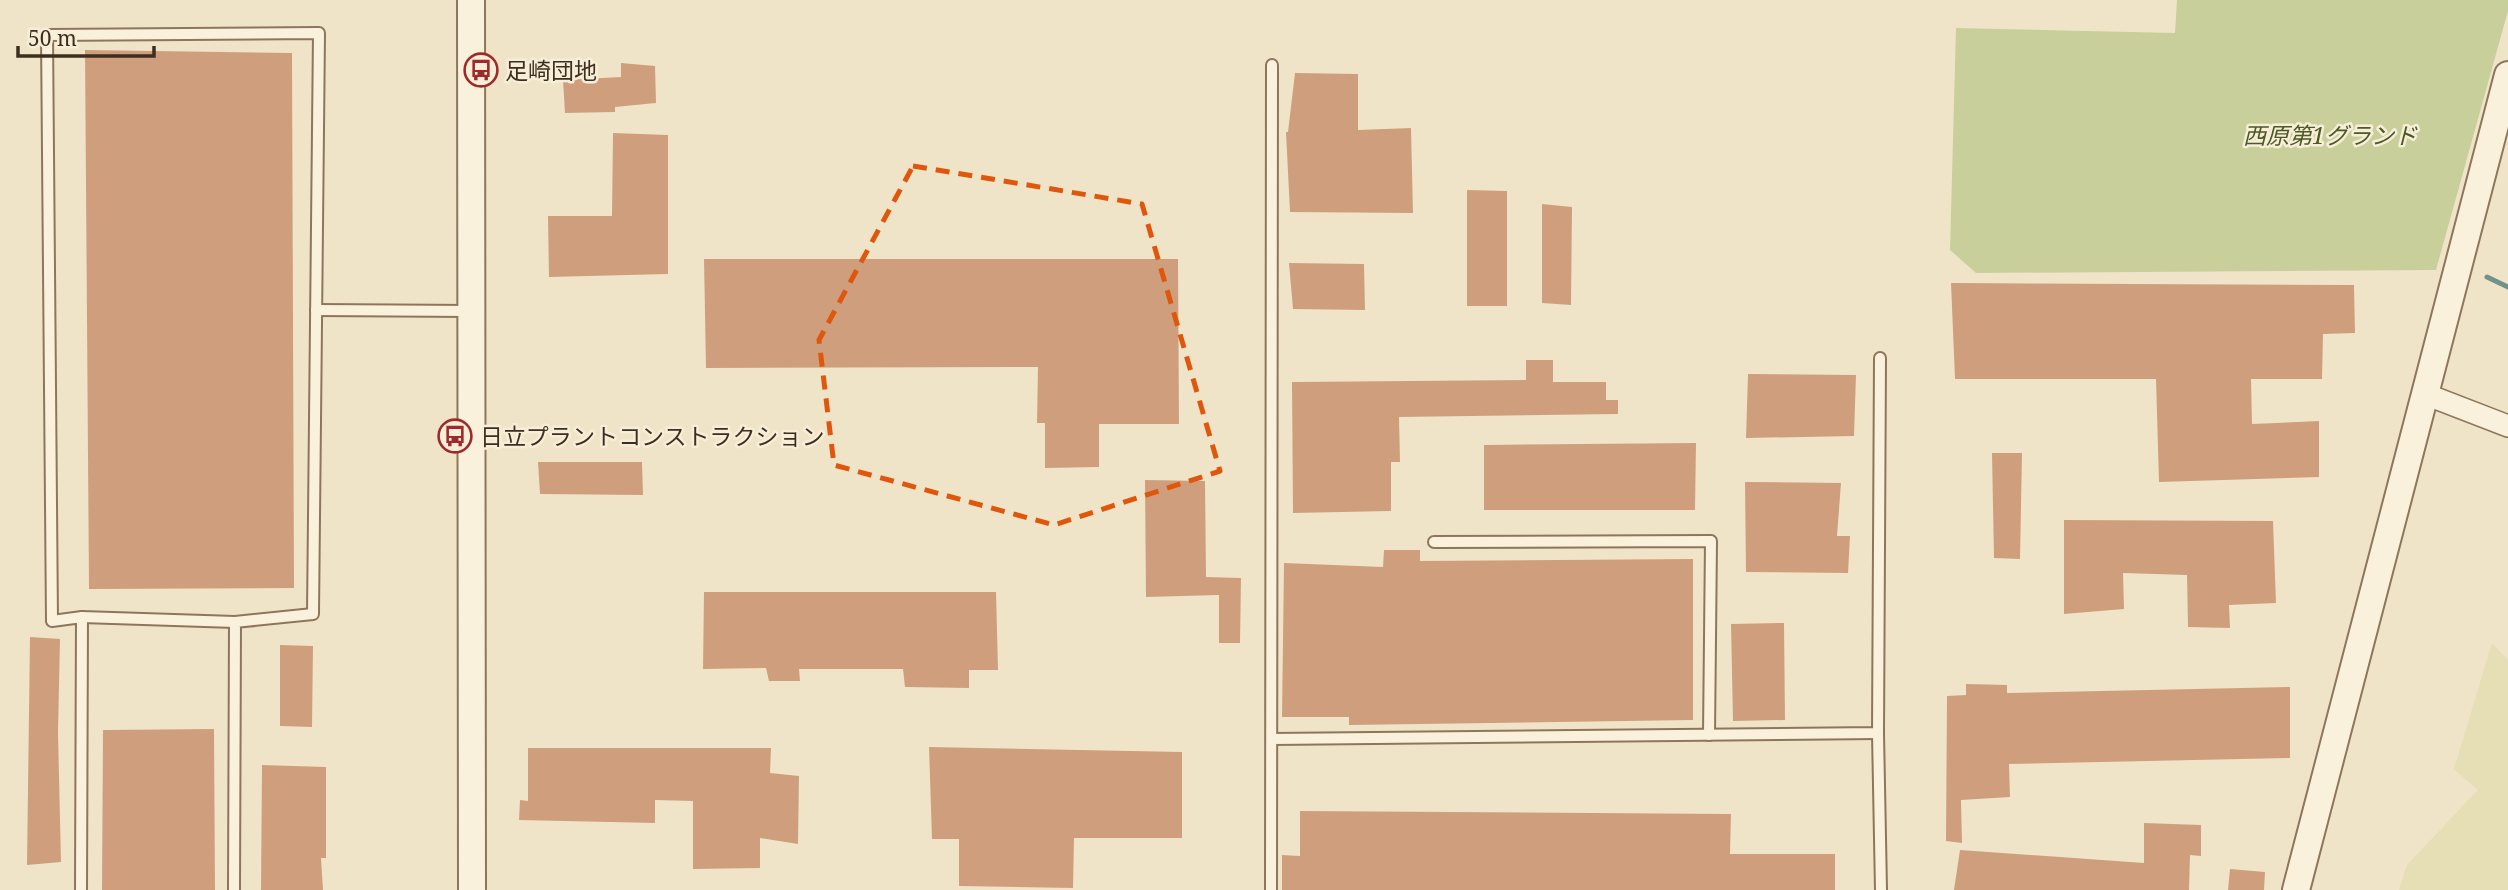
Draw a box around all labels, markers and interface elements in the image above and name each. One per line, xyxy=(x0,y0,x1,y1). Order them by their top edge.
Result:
scale bar xyxy=(18,14,154,58)
text: 50 m xyxy=(28,24,77,52)
bus stop icon: 足崎団地 xyxy=(462,51,500,89)
place label: 足崎団地 xyxy=(505,54,597,86)
park label: 西原第1グランド xyxy=(2243,119,2418,151)
bus stop icon: 日立プラントコンストラクション xyxy=(436,417,474,455)
place label: 日立プラントコンストラクション xyxy=(480,420,825,452)

